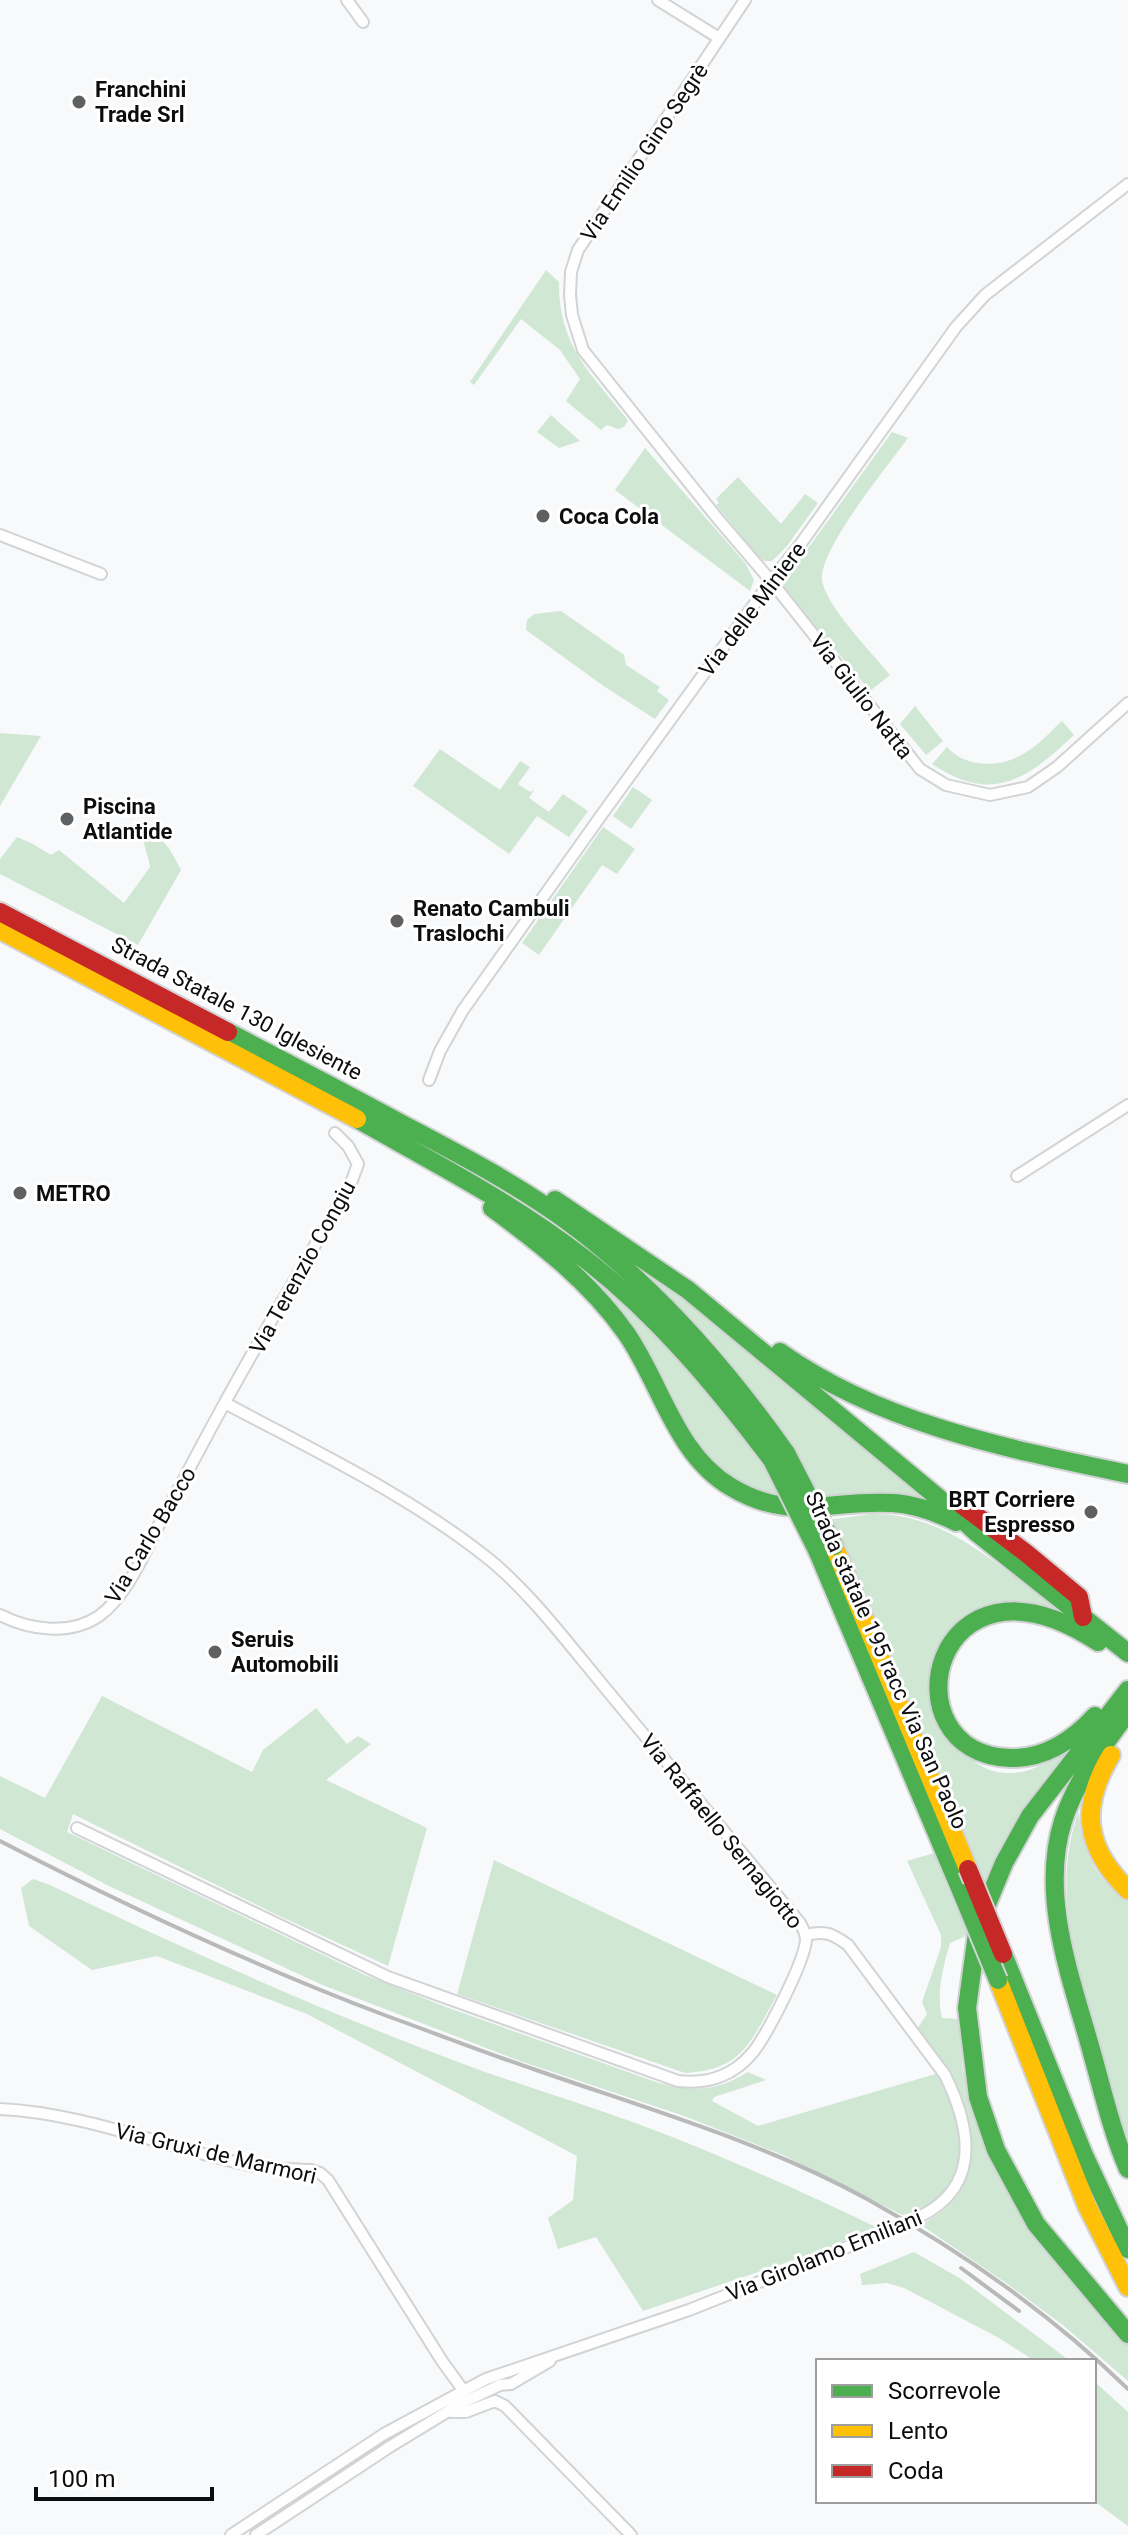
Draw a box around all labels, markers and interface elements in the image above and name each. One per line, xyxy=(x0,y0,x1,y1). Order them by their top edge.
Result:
street label: Via Emilio Gino Segrè xyxy=(576,59,713,246)
place label: Franchini Trade Srl xyxy=(95,77,186,127)
marker: Franchini Trade Srl xyxy=(70,93,88,111)
place label: Coca Cola xyxy=(559,504,659,529)
marker: Coca Cola xyxy=(534,507,552,525)
street label: Via delle Miniere xyxy=(694,537,811,681)
street label: Via Giulio Natta xyxy=(805,629,918,764)
place label: Piscina Atlantide xyxy=(83,794,173,844)
marker: Piscina Atlantide xyxy=(58,810,76,828)
place label: Renato Cambuli Traslochi xyxy=(413,896,570,946)
marker: Renato Cambuli Traslochi xyxy=(388,912,406,930)
street label: Strada Statale 130 Iglesiente xyxy=(107,932,366,1085)
street label: Via Terenzio Congiu xyxy=(244,1176,360,1358)
place label: METRO xyxy=(36,1181,111,1206)
marker: METRO xyxy=(11,1184,29,1202)
street label: Via Carlo Bacco xyxy=(100,1462,201,1608)
place label: BRT Corriere Espresso xyxy=(949,1487,1075,1537)
street label: Strada statale 195 racc Via San Paolo xyxy=(801,1488,973,1833)
marker: BRT Corriere Espresso xyxy=(1082,1503,1100,1521)
place label: Seruis Automobili xyxy=(231,1627,339,1677)
marker: Seruis Automobili xyxy=(206,1643,224,1661)
street label: Via Raffaello Sernagiotto xyxy=(635,1729,808,1934)
street label: Via Gruxi de Marmori xyxy=(113,2118,319,2189)
street label: Via Girolamo Emiliani xyxy=(723,2205,926,2306)
legend xyxy=(816,2359,1096,2503)
text: Scorrevole xyxy=(888,2377,1001,2405)
text: Lento xyxy=(888,2417,948,2445)
scale bar xyxy=(36,2451,212,2501)
text: Coda xyxy=(888,2457,944,2485)
text: 100 m xyxy=(48,2465,115,2493)

